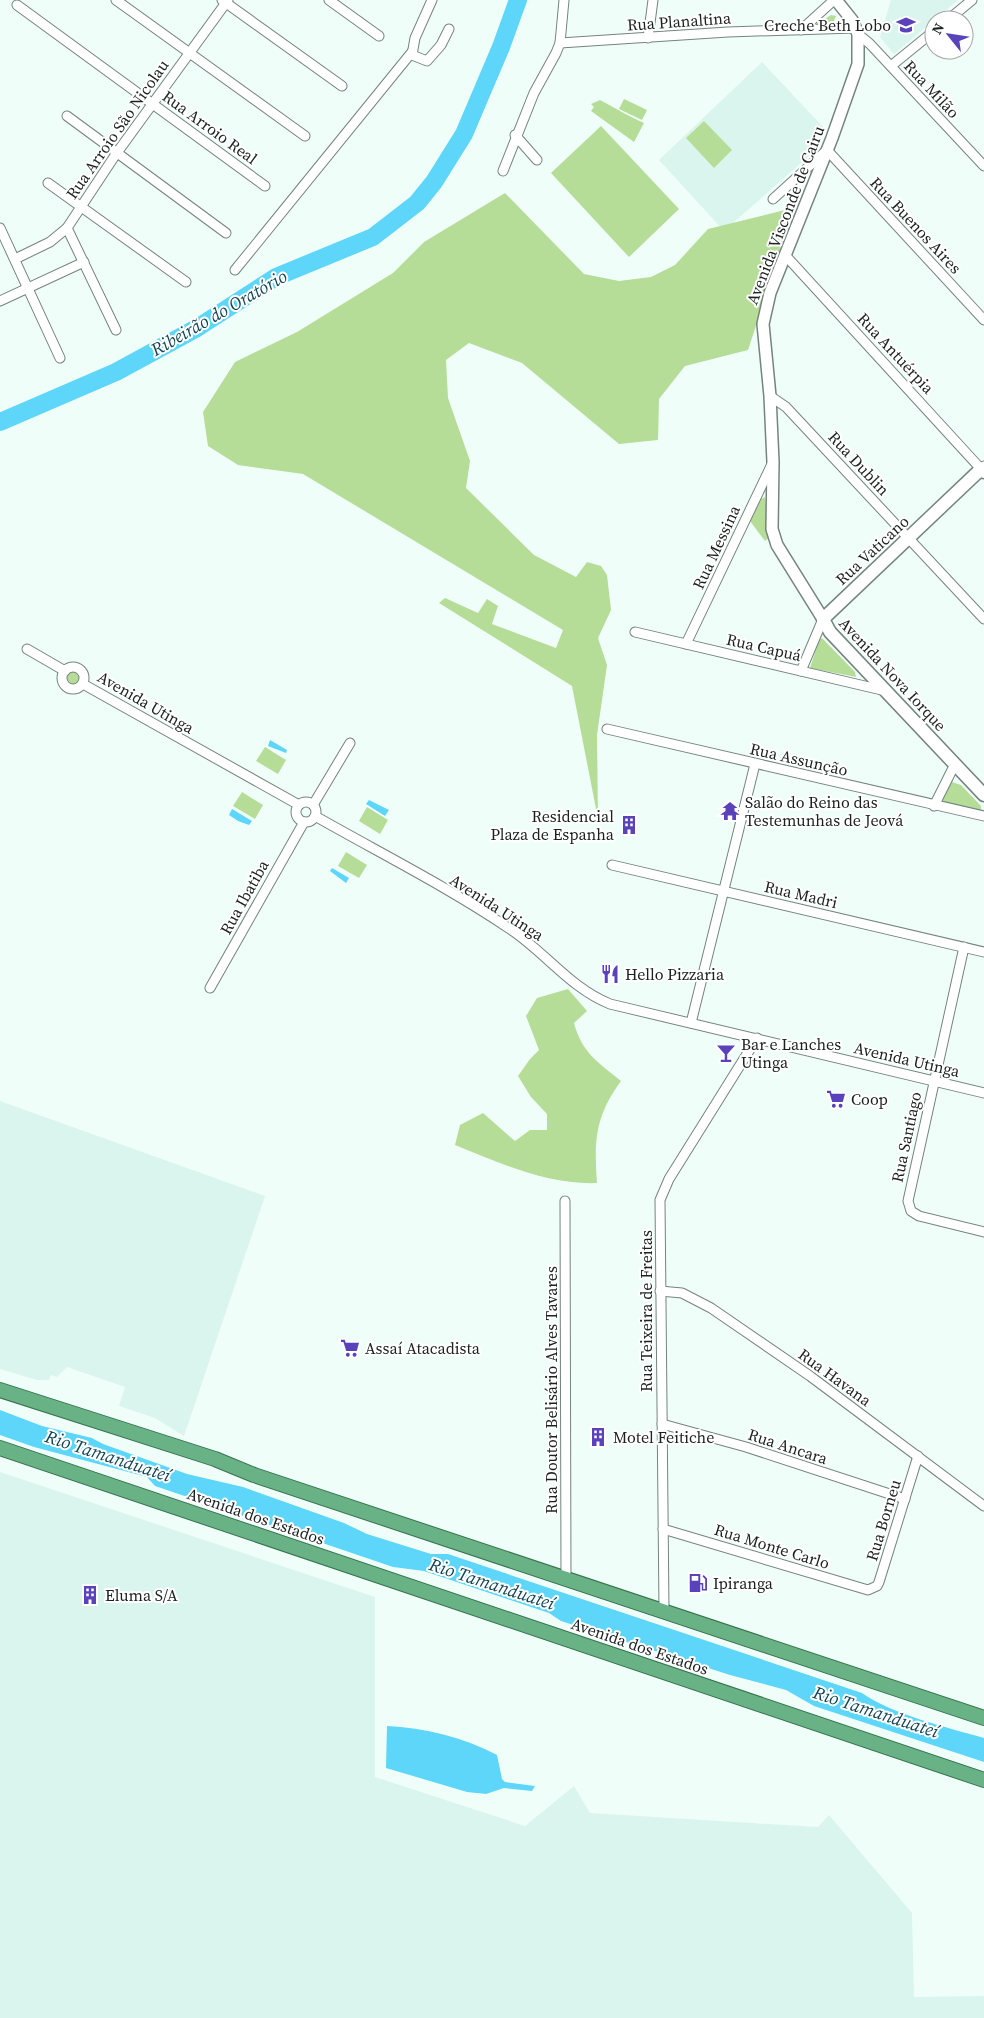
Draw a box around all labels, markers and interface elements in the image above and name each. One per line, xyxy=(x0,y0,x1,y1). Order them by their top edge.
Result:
street label: Rua Planaltina xyxy=(626,6,732,36)
north arrow xyxy=(924,10,974,60)
place label: Creche Beth Lobo xyxy=(764,14,891,36)
school or university icon: Creche Beth Lobo xyxy=(895,14,917,36)
text: N xyxy=(927,19,949,38)
street label: Rua Arroio São Nicolau xyxy=(61,55,173,203)
street label: Rua Milão xyxy=(899,55,965,123)
street label: Rua Arroio Real xyxy=(158,85,262,169)
street label: Avenida Visconde de Cairu xyxy=(741,123,829,307)
street label: Rua Buenos Aires xyxy=(865,172,967,278)
water label: Ribeirão do Oratório xyxy=(145,263,292,362)
street label: Rua Antuérpia xyxy=(853,308,940,399)
street label: Rua Dublin xyxy=(824,426,895,500)
street label: Rua Messina xyxy=(687,501,745,593)
street label: Rua Vaticano xyxy=(831,510,914,590)
street label: Avenida Nova Iorque xyxy=(834,612,952,736)
street label: Rua Capuá xyxy=(724,628,804,666)
street label: Avenida Utinga xyxy=(94,665,199,739)
street label: Rua Assunção xyxy=(748,737,850,781)
place label: Salão do Reino das Testemunhas de Jeová xyxy=(745,791,904,831)
temple icon: Salão do Reino das Testemunhas de Jeová xyxy=(719,800,741,822)
place label: Residencial Plaza de Espanha xyxy=(490,805,615,845)
building icon: Residencial Plaza de Espanha xyxy=(618,814,640,836)
street label: Rua Ibatiba xyxy=(214,855,274,938)
street label: Avenida Utinga xyxy=(446,868,549,946)
street label: Rua Madri xyxy=(762,875,840,913)
restaurant icon: Hello Pizzaria xyxy=(599,963,621,985)
place label: Hello Pizzaria xyxy=(625,963,725,985)
place label: Bar e Lanches Utinga xyxy=(741,1033,841,1073)
street label: Avenida Utinga xyxy=(852,1036,963,1082)
bar icon: Bar e Lanches Utinga xyxy=(715,1042,737,1064)
supermarket icon: Coop xyxy=(825,1088,847,1110)
place label: Coop xyxy=(851,1088,888,1110)
street label: Rua Santiago xyxy=(886,1089,926,1184)
street label: Rua Teixeira de Freitas xyxy=(635,1230,657,1392)
street label: Rua Doutor Belisário Alves Tavares xyxy=(540,1266,562,1514)
supermarket icon: Assaí Atacadista xyxy=(339,1337,361,1359)
place label: Assaí Atacadista xyxy=(365,1337,481,1359)
street label: Rua Havana xyxy=(794,1343,877,1411)
water label: Rio Tamanduateí xyxy=(41,1423,176,1488)
street label: Rua Ancara xyxy=(745,1423,831,1469)
building icon: Motel Feitiche xyxy=(587,1426,609,1448)
place label: Motel Feitiche xyxy=(613,1426,714,1448)
street label: Rua Borneu xyxy=(860,1476,906,1564)
street label: Avenida dos Estados xyxy=(184,1482,328,1550)
street label: Rua Monte Carlo xyxy=(712,1518,832,1574)
water label: Rio Tamanduateí xyxy=(425,1551,560,1616)
fuel station icon: Ipiranga xyxy=(687,1572,709,1594)
place label: Ipiranga xyxy=(713,1572,774,1594)
building icon: Eluma S/A xyxy=(79,1584,101,1606)
place label: Eluma S/A xyxy=(105,1584,178,1606)
street label: Avenida dos Estados xyxy=(568,1612,712,1680)
water label: Rio Tamanduateí xyxy=(809,1679,944,1744)

